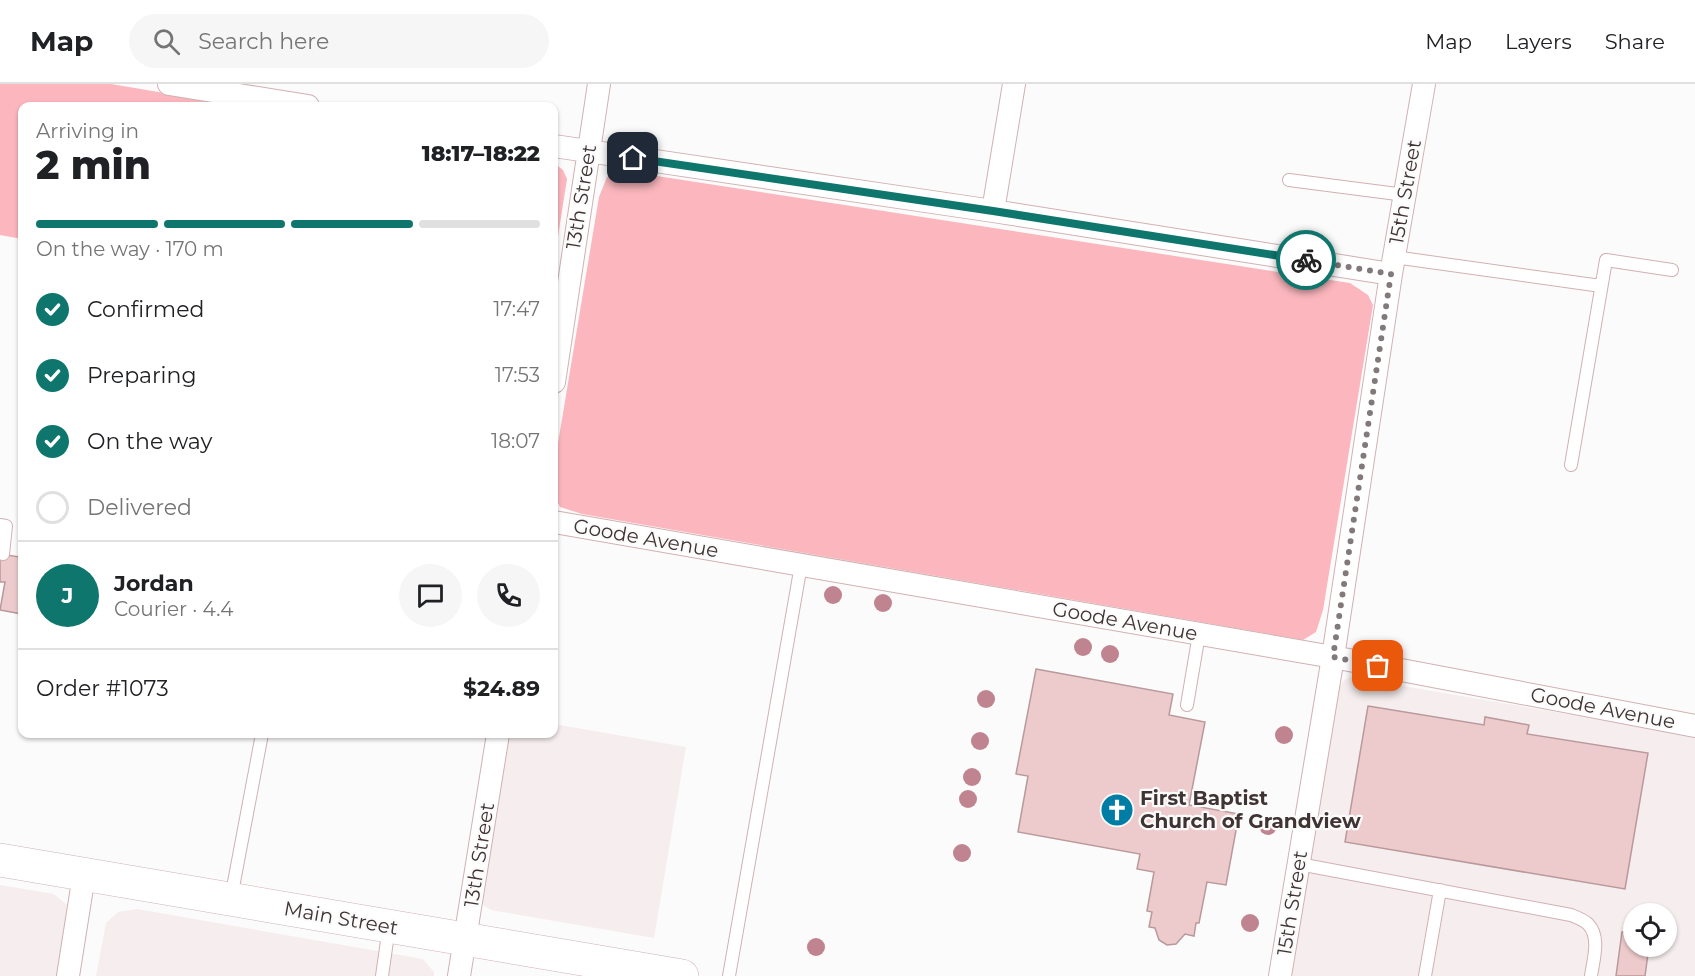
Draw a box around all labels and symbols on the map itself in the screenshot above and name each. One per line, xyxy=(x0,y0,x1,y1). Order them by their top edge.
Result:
pin xyxy=(607,132,658,183)
street label: 15th Street xyxy=(1384,138,1426,246)
street label: 13th Street xyxy=(561,143,601,251)
courier xyxy=(1276,230,1336,290)
street label: Goode Avenue xyxy=(572,513,720,563)
street label: Goode Avenue xyxy=(1051,596,1199,646)
pin xyxy=(1352,640,1403,691)
street label: Goode Avenue xyxy=(1529,682,1677,734)
place label: First Baptist Church of Grandview xyxy=(1140,786,1361,833)
church icon: First Baptist Church of Grandview xyxy=(1099,792,1135,828)
street label: 13th Street xyxy=(459,801,499,909)
street label: 15th Street xyxy=(1272,849,1312,957)
street label: Main Street xyxy=(282,896,400,940)

